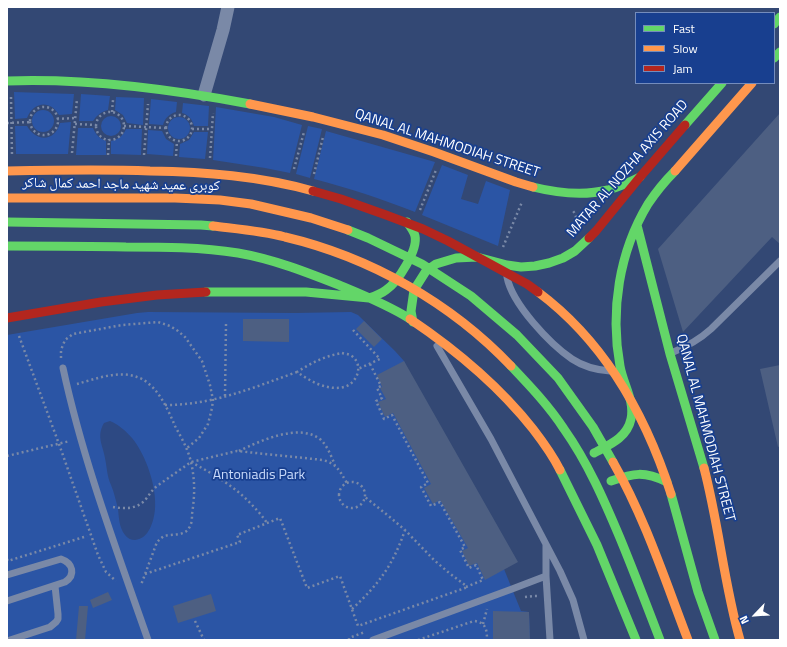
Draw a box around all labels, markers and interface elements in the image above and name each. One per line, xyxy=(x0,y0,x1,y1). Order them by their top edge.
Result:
legend xyxy=(635,12,775,84)
text: Fast xyxy=(673,19,695,38)
text: Slow xyxy=(673,39,698,58)
text: Jam xyxy=(673,59,693,78)
street label: MATAR AL NOZHA AXIS ROAD xyxy=(564,97,692,241)
street label: QANAL AL MAHMODIAH STREET xyxy=(352,106,542,182)
street label: كوبرى عميد شهيد ماجد احمد كمال شاكر xyxy=(22,175,220,195)
street label: QANAL AL MAHMODIAH STREET xyxy=(672,332,738,524)
park label: Antoniadis Park xyxy=(213,468,305,484)
north arrow xyxy=(735,595,775,635)
text: N xyxy=(735,613,753,627)

